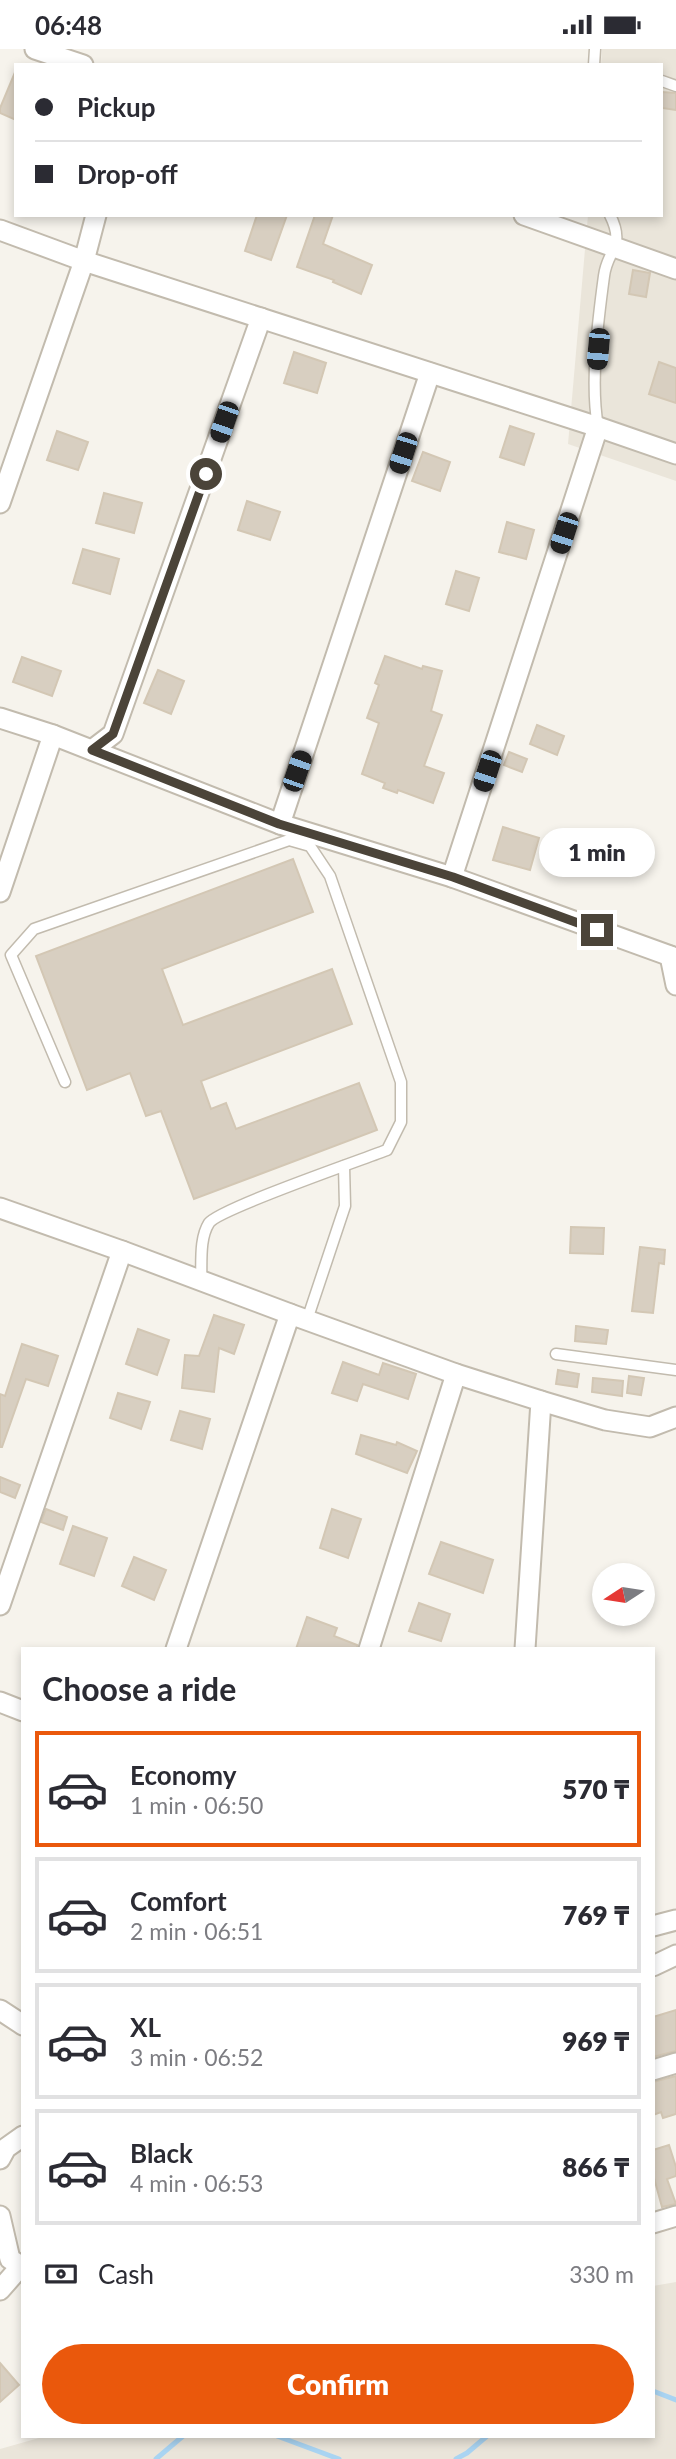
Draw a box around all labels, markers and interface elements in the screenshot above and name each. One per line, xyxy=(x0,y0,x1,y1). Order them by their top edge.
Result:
text: 06:48 xyxy=(35,9,102,41)
text: Pickup xyxy=(77,91,156,123)
text: Drop-off xyxy=(77,158,178,190)
car xyxy=(586,327,611,371)
car xyxy=(208,399,241,445)
car xyxy=(387,430,420,476)
route start xyxy=(190,458,222,490)
car xyxy=(548,510,581,556)
car xyxy=(281,748,314,794)
car xyxy=(471,748,504,794)
callout: 1 min xyxy=(539,829,655,877)
text: 1 min xyxy=(568,838,626,866)
route end xyxy=(581,914,613,946)
north arrow xyxy=(592,1563,654,1626)
map controls xyxy=(592,1563,655,1626)
text: Choose a ride xyxy=(42,1669,236,1708)
icon: car xyxy=(46,1758,109,1821)
text: Economy xyxy=(130,1759,236,1791)
text: 570 ₸ xyxy=(562,1773,630,1805)
text: 1 min · 06:50 xyxy=(130,1791,263,1819)
icon: car xyxy=(46,1884,109,1947)
text: Comfort xyxy=(130,1885,227,1917)
text: 769 ₸ xyxy=(562,1899,630,1931)
text: 2 min · 06:51 xyxy=(130,1917,263,1945)
icon: car xyxy=(46,2010,109,2073)
text: XL xyxy=(130,2011,161,2043)
text: 969 ₸ xyxy=(562,2025,630,2057)
text: 3 min · 06:52 xyxy=(130,2043,263,2071)
icon: car xyxy=(46,2136,109,2199)
text: Black xyxy=(130,2137,193,2169)
text: 866 ₸ xyxy=(562,2151,630,2183)
text: 4 min · 06:53 xyxy=(130,2169,263,2197)
icon: cash xyxy=(42,2255,80,2293)
text: Cash xyxy=(98,2258,154,2290)
text: 330 m xyxy=(569,2260,634,2288)
button: Confirm xyxy=(42,2344,634,2424)

